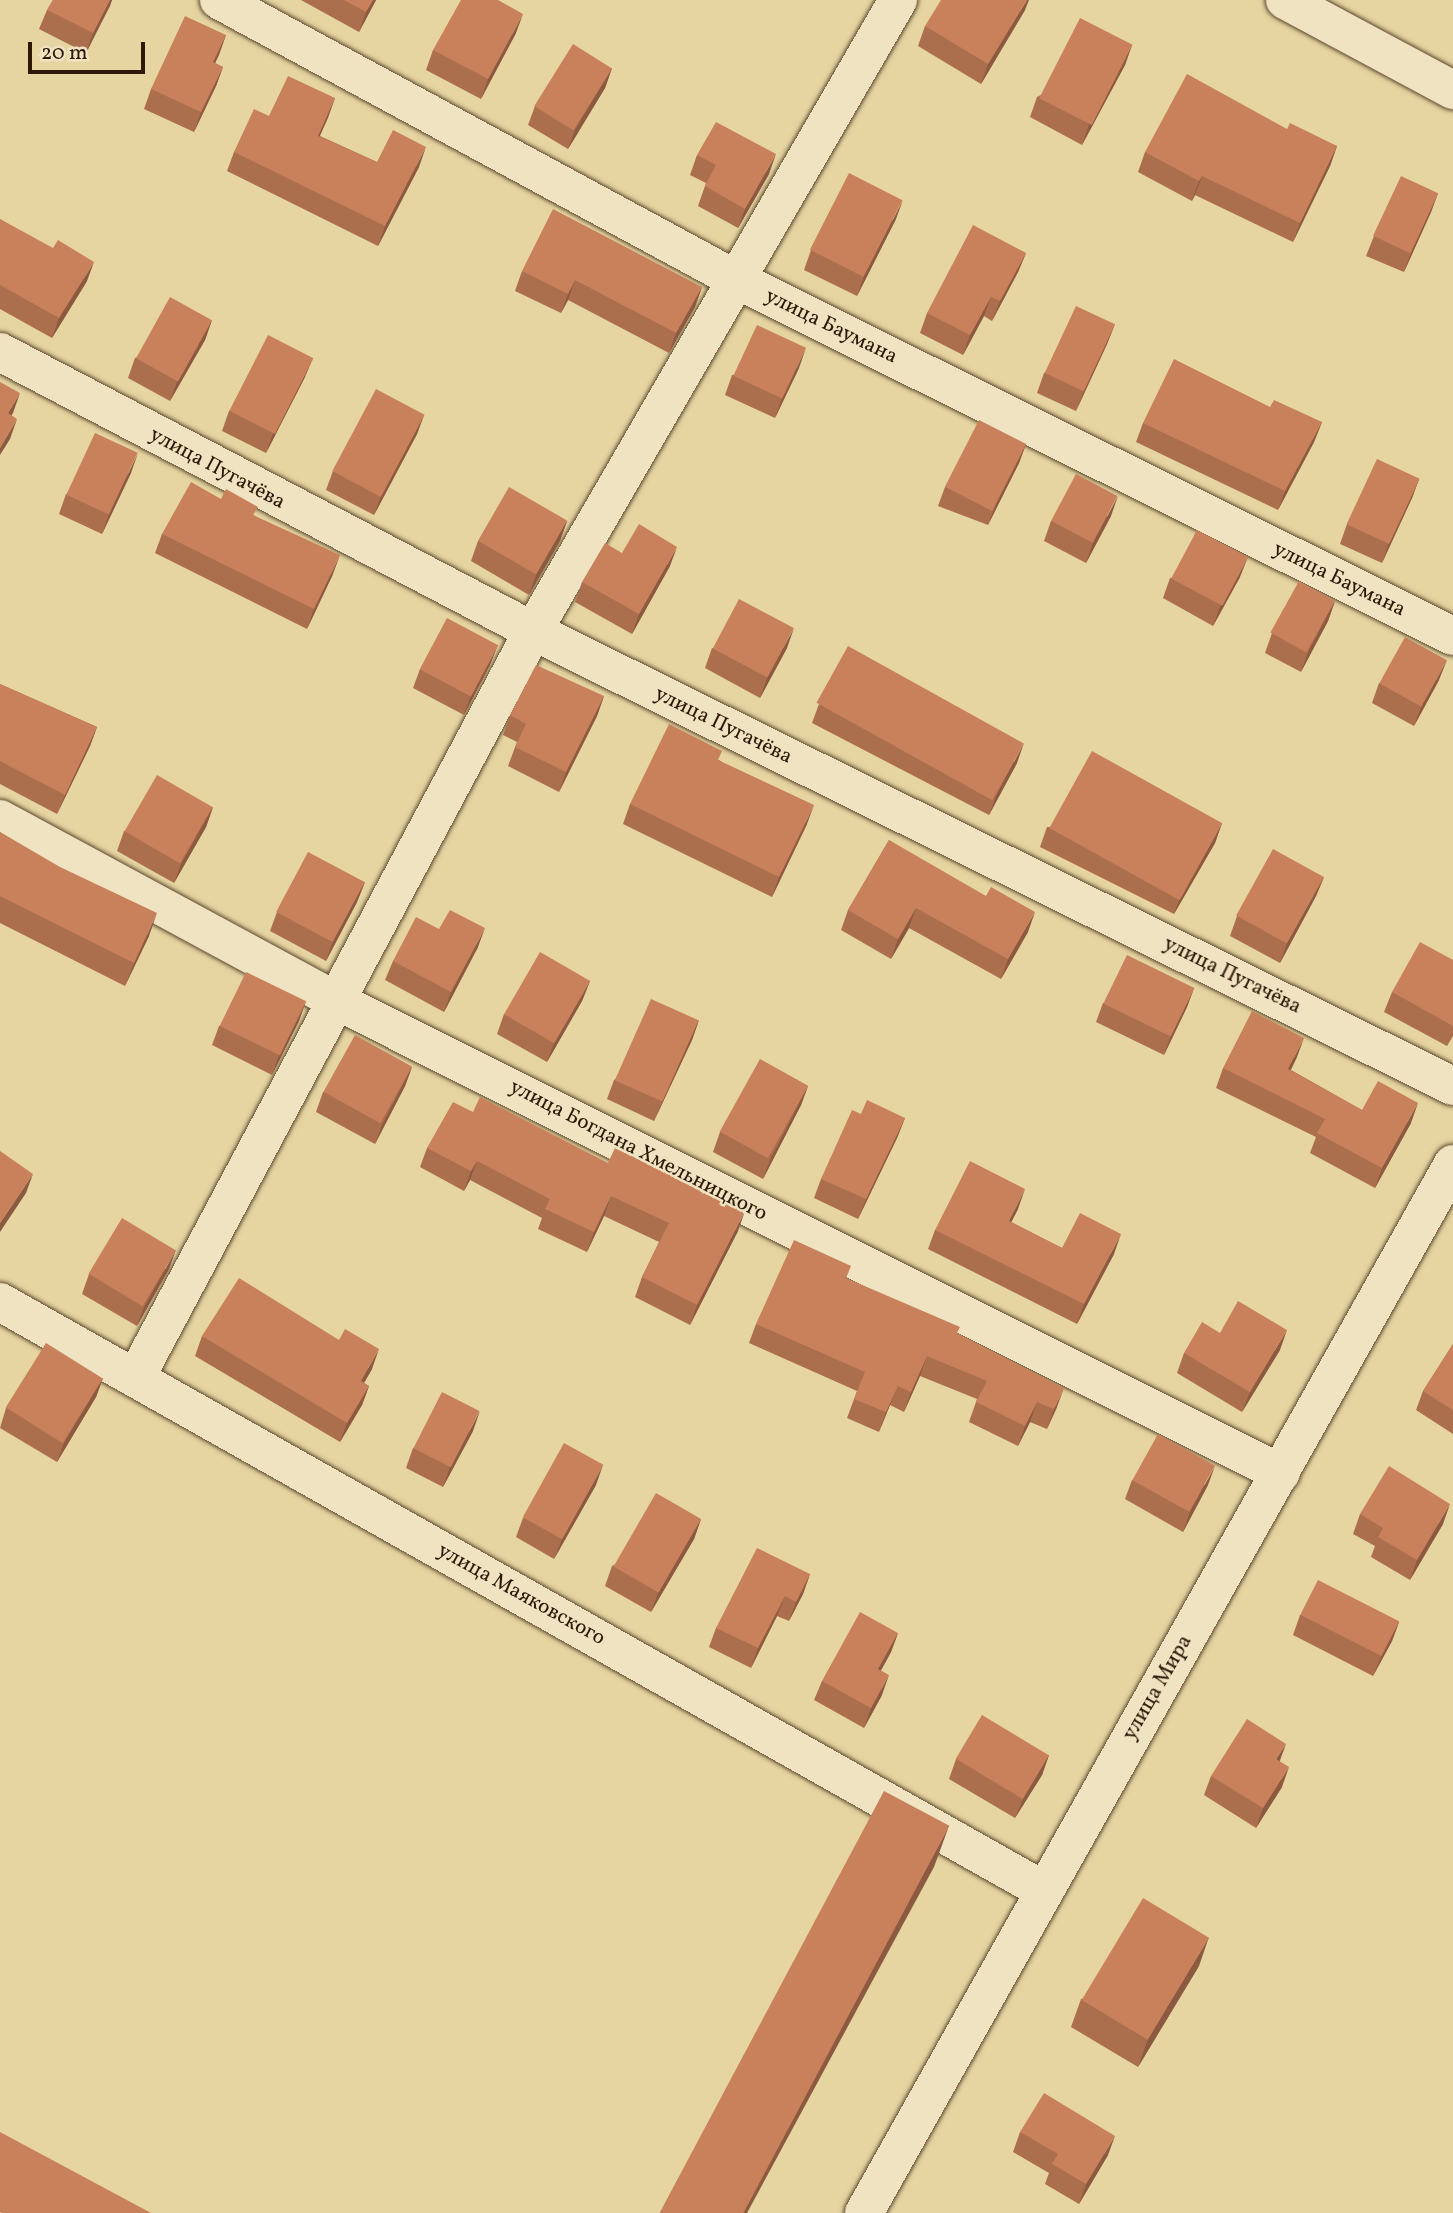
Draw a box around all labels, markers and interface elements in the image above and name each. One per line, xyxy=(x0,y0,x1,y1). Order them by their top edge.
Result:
scale bar xyxy=(32,28,149,72)
text: 20 m xyxy=(41,39,87,68)
street label: улица Баумана xyxy=(761,284,901,370)
street label: улица Пугачёва xyxy=(145,423,289,515)
street label: улица Баумана xyxy=(1269,537,1409,623)
street label: улица Пугачёва xyxy=(650,682,796,770)
street label: улица Пугачёва xyxy=(1159,932,1305,1020)
street label: улица Богдана Хмельницкого xyxy=(505,1075,771,1227)
street label: улица Маяковского xyxy=(433,1538,609,1652)
street label: улица Мира xyxy=(1118,1631,1198,1745)

